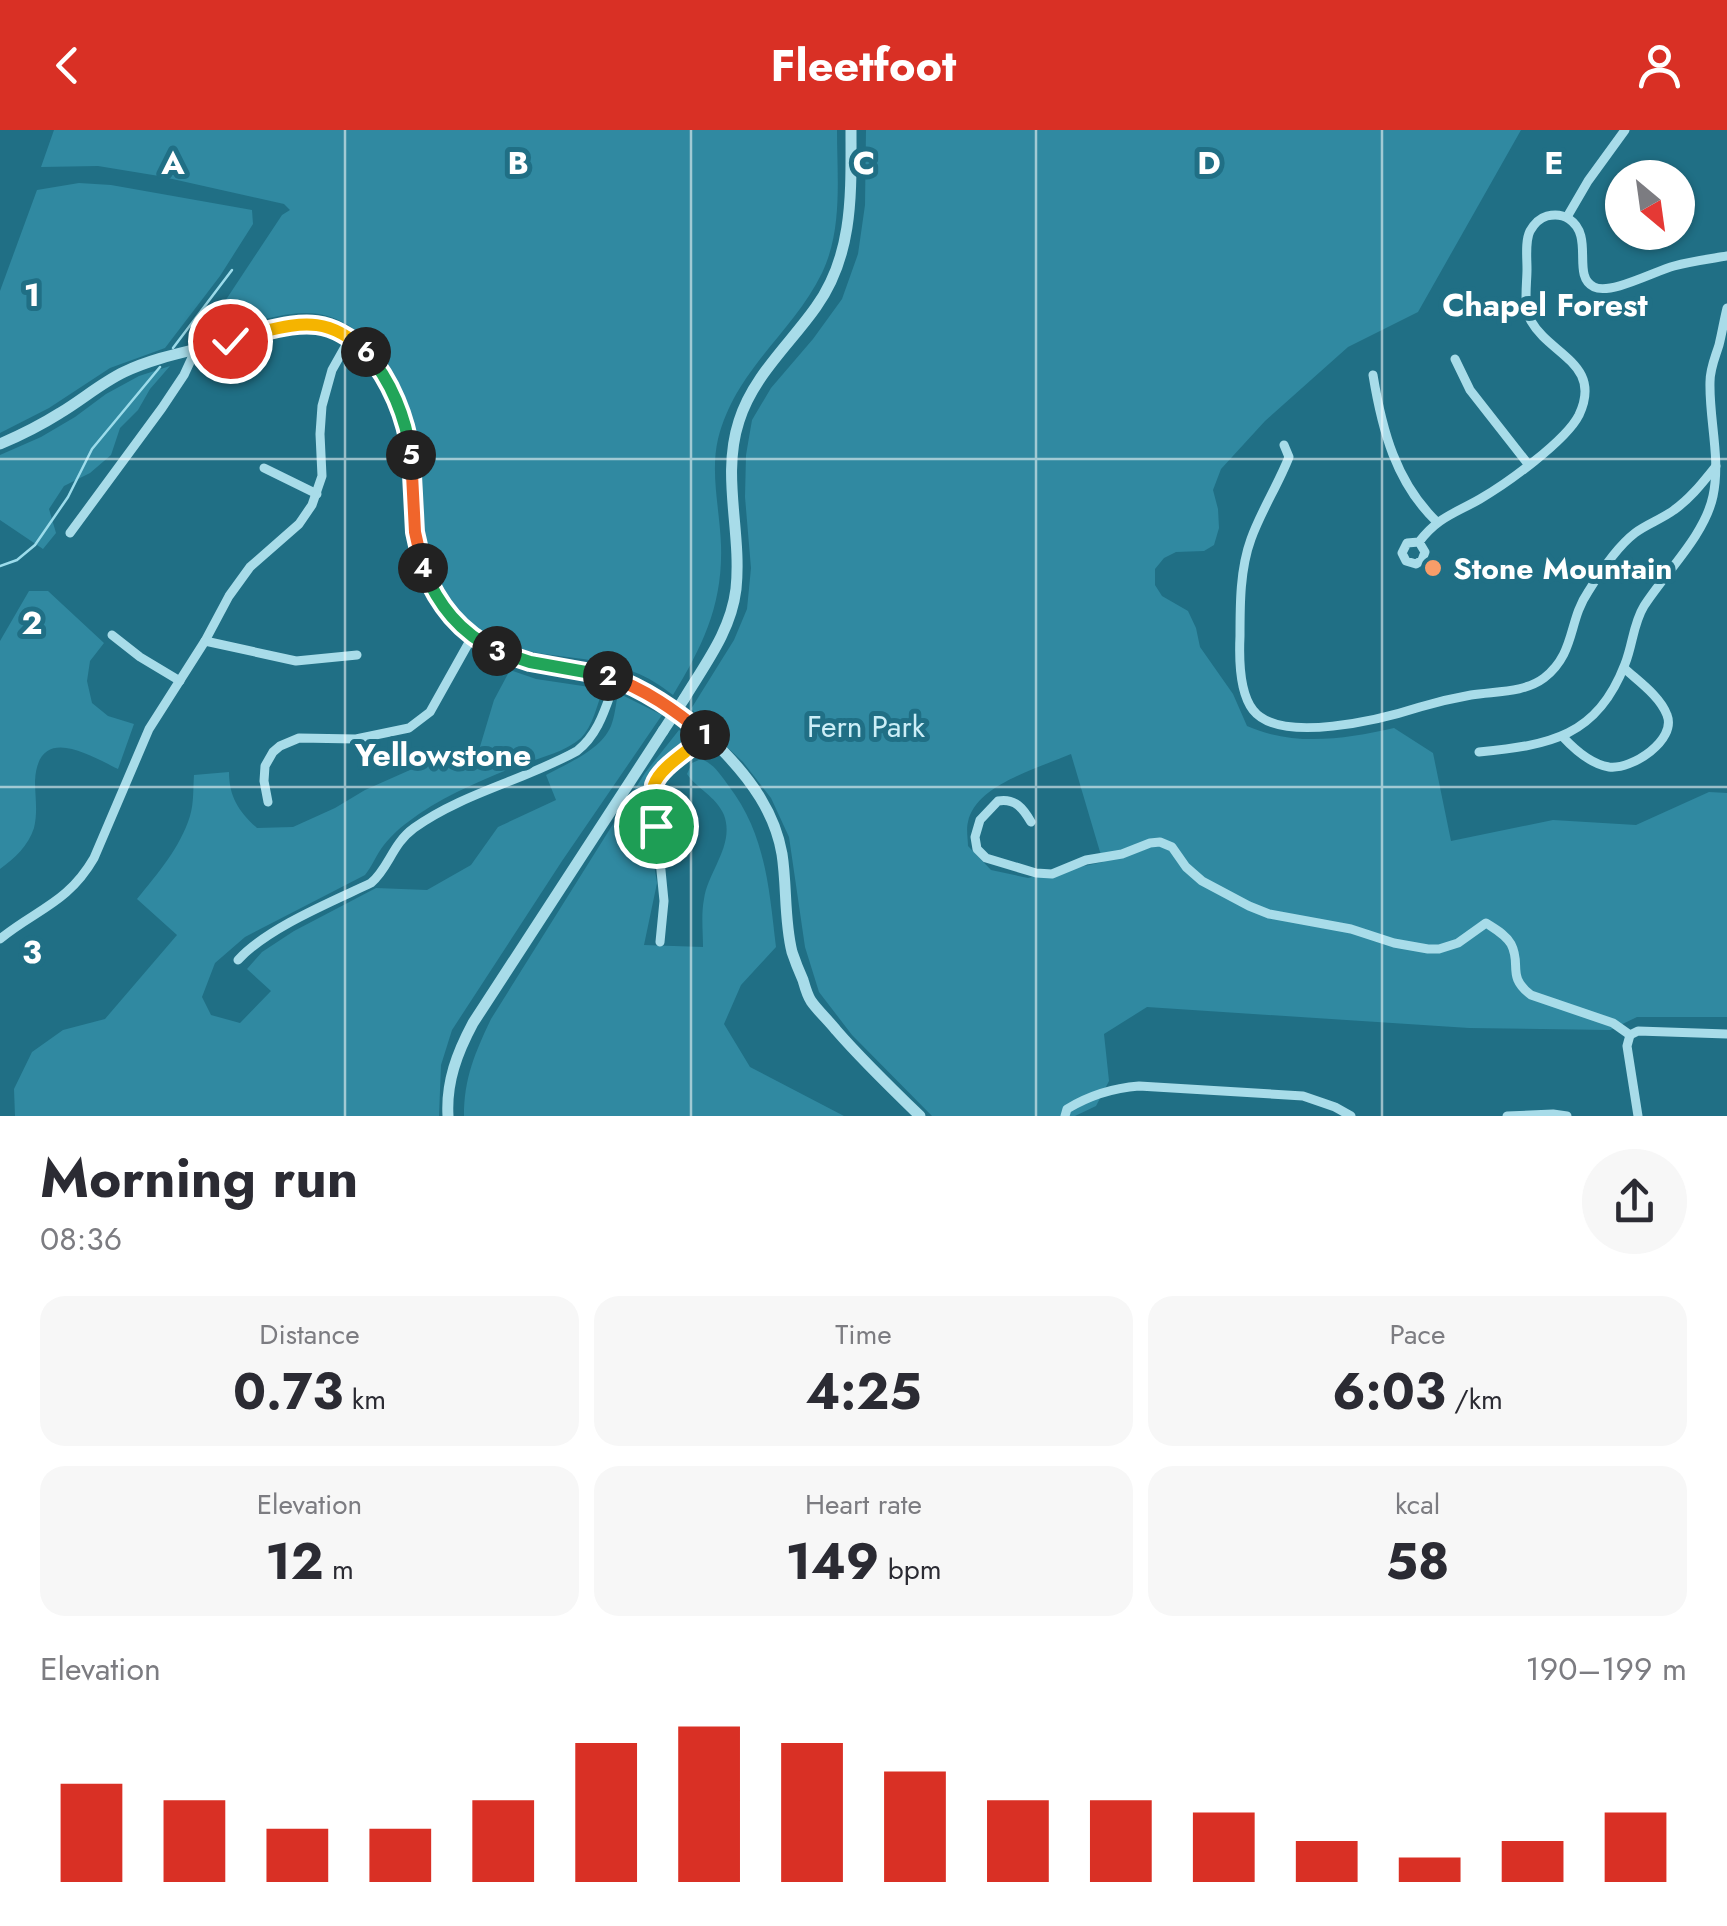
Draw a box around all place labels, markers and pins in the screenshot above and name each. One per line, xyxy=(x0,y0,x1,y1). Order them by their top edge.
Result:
pin xyxy=(188,299,273,384)
pin: 6 xyxy=(341,327,391,377)
pin: 5 xyxy=(386,430,436,480)
pin: 4 xyxy=(398,543,448,593)
place label: Stone Mountain xyxy=(1453,547,1673,590)
marker: Stone Mountain xyxy=(1422,557,1444,579)
pin: 3 xyxy=(472,626,522,676)
pin: 2 xyxy=(583,651,633,701)
pin: 1 xyxy=(680,710,730,760)
pin xyxy=(614,784,699,869)

